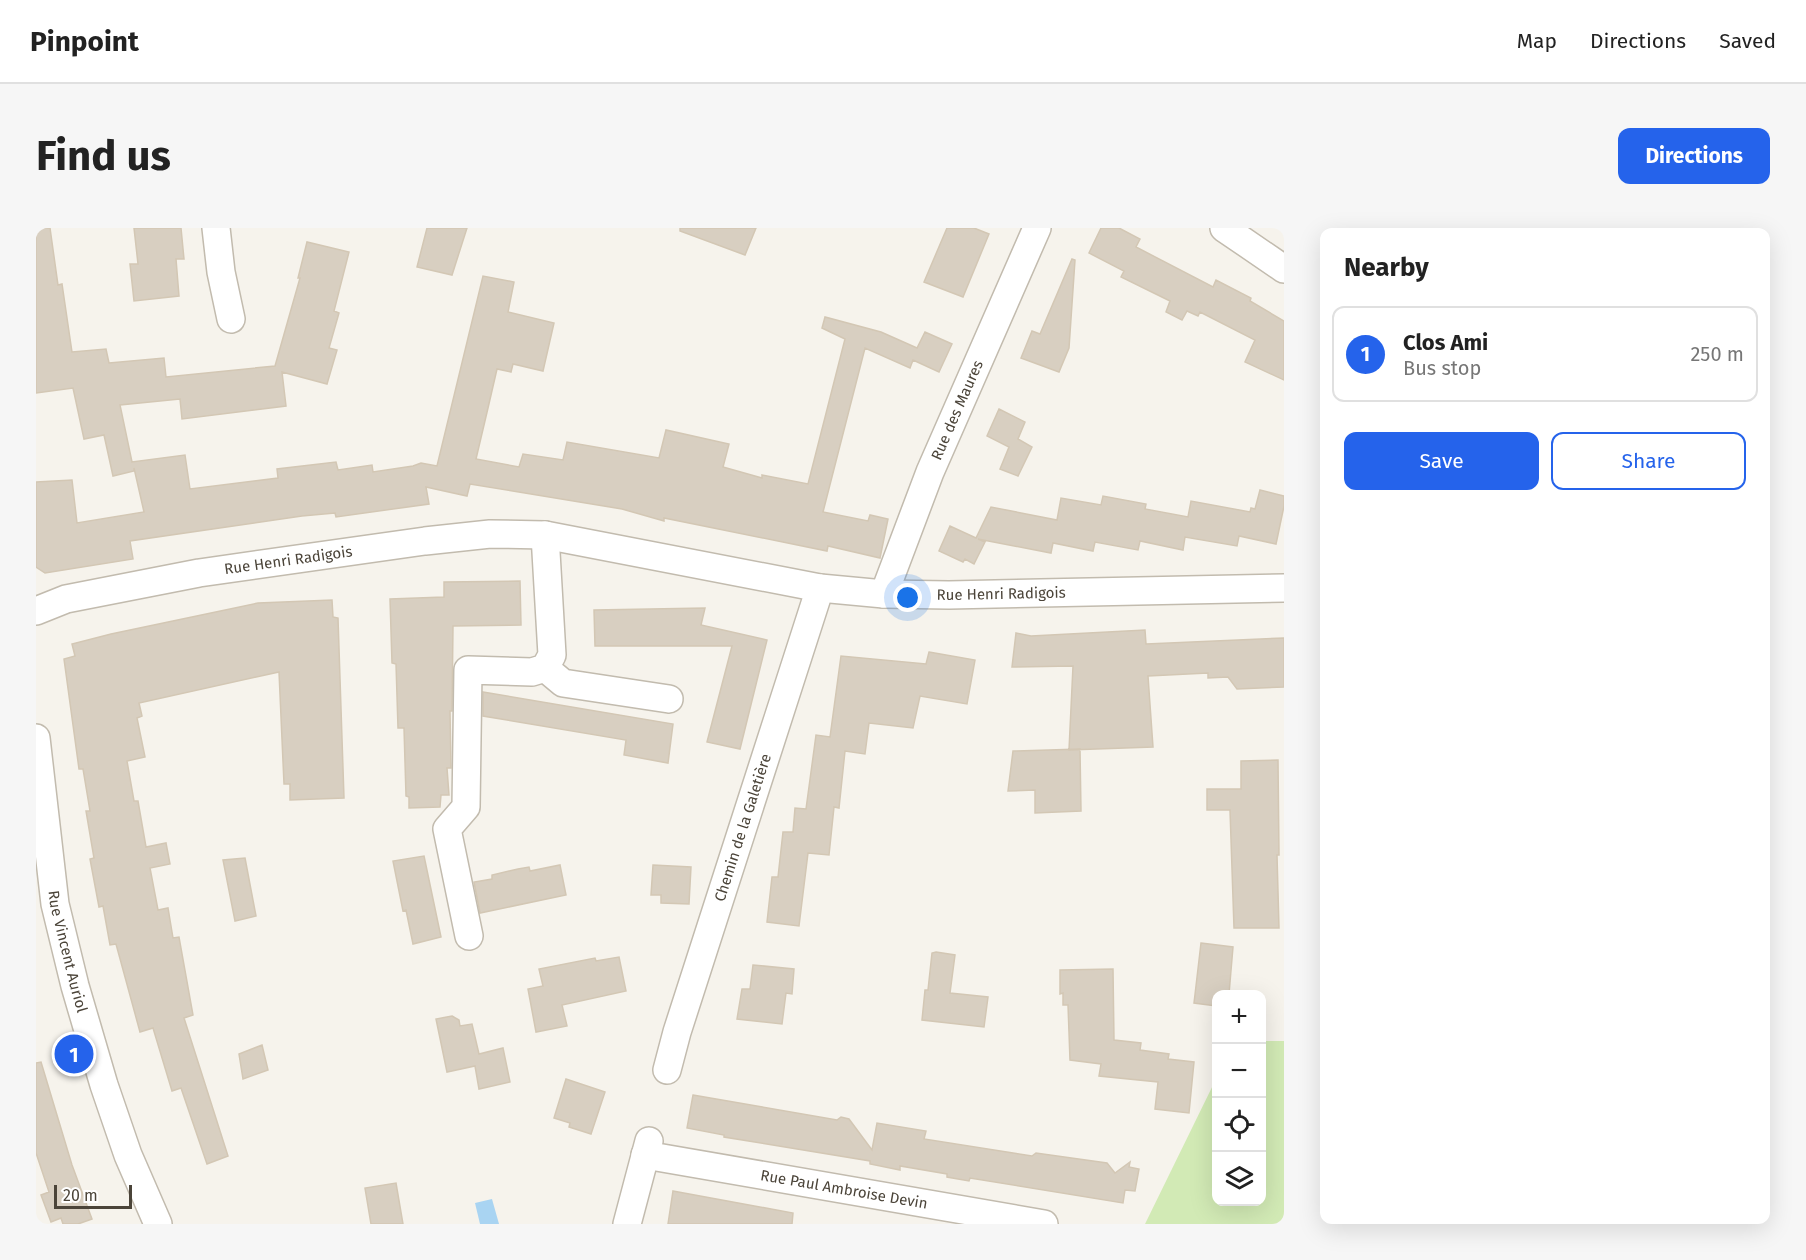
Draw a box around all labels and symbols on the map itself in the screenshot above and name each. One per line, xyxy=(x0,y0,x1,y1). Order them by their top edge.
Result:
street label: Rue des Maures xyxy=(927,357,987,463)
street label: Rue Henri Radigois xyxy=(223,542,353,578)
your location xyxy=(893,583,922,612)
street label: Rue Henri Radigois xyxy=(936,584,1066,604)
street label: Chemin de la Galetière xyxy=(711,752,775,904)
street label: Rue Vincent Auriol xyxy=(45,889,91,1015)
pin: 1 xyxy=(54,1032,93,1076)
street label: Rue Paul Ambroise Devin xyxy=(759,1166,929,1213)
scale bar xyxy=(54,1182,132,1210)

